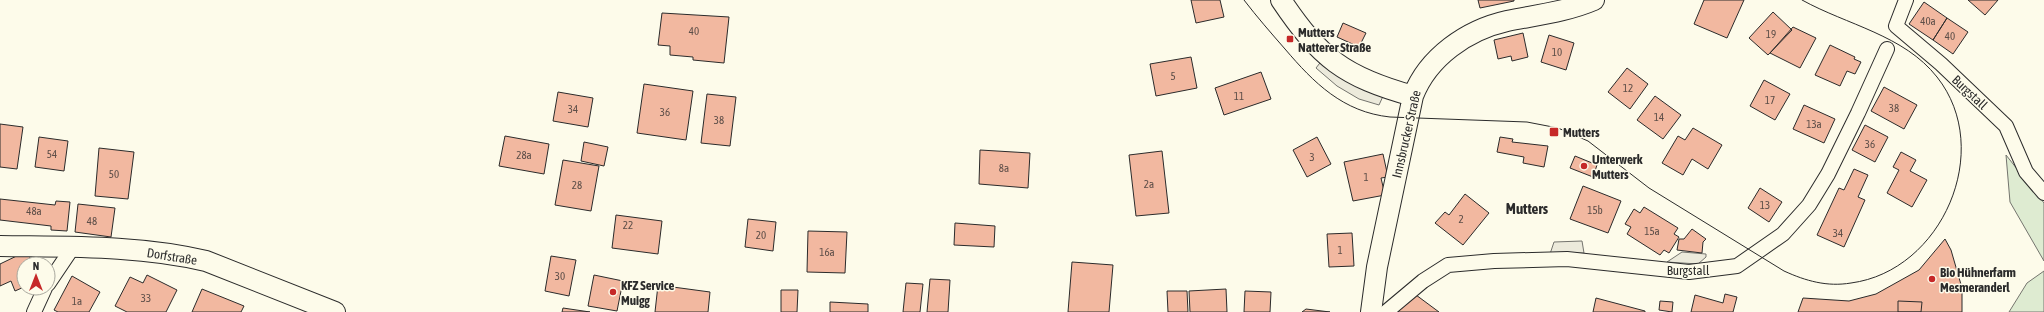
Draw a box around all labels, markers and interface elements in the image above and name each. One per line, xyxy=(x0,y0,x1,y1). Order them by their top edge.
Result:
house number: 40a xyxy=(1920,15,1936,27)
house number: 40 xyxy=(689,25,699,37)
place label: Mutters Natterer Straße xyxy=(1298,25,1371,55)
house number: 19 xyxy=(1766,28,1776,40)
house number: 40 xyxy=(1945,30,1955,42)
marker: Mutters Natterer Straße xyxy=(1285,34,1295,44)
house number: 10 xyxy=(1552,46,1562,58)
house number: 5 xyxy=(1170,70,1176,82)
street label: Burgstall xyxy=(1949,72,1991,113)
house number: 12 xyxy=(1623,82,1633,94)
street label: Innsbrucker Straße xyxy=(1389,89,1424,179)
house number: 11 xyxy=(1234,90,1244,102)
house number: 17 xyxy=(1765,94,1775,106)
house number: 38 xyxy=(1889,102,1899,114)
house number: 34 xyxy=(568,103,578,115)
house number: 36 xyxy=(660,106,670,118)
house number: 14 xyxy=(1654,111,1664,123)
house number: 38 xyxy=(714,114,724,126)
house number: 13a xyxy=(1806,118,1822,130)
place label: Mutters xyxy=(1563,125,1600,140)
marker: Mutters xyxy=(1548,126,1560,138)
house number: 36 xyxy=(1865,138,1875,150)
house number: 54 xyxy=(47,148,57,160)
house number: 28a xyxy=(516,149,532,161)
house number: 3 xyxy=(1309,151,1315,163)
place label: Unterwerk Mutters xyxy=(1592,152,1643,182)
marker: Unterwerk Mutters xyxy=(1579,161,1589,171)
house number: 8a xyxy=(999,162,1009,174)
house number: 50 xyxy=(109,168,119,180)
house number: 1 xyxy=(1363,171,1369,183)
house number: 2a xyxy=(1144,178,1154,190)
house number: 28 xyxy=(572,179,582,191)
house number: 13 xyxy=(1760,199,1770,211)
district label: Mutters xyxy=(1506,200,1549,217)
house number: 15b xyxy=(1587,204,1603,216)
house number: 48a xyxy=(26,205,42,217)
house number: 2 xyxy=(1458,213,1464,225)
house number: 48 xyxy=(87,215,97,227)
house number: 22 xyxy=(623,219,633,231)
house number: 15a xyxy=(1644,225,1660,237)
house number: 34 xyxy=(1833,227,1843,239)
house number: 20 xyxy=(756,229,766,241)
house number: 1 xyxy=(1337,244,1343,256)
street label: Dorfstraße xyxy=(146,245,198,268)
house number: 16a xyxy=(819,246,835,258)
north arrow xyxy=(16,256,56,296)
text: N xyxy=(33,260,39,272)
street label: Burgstall xyxy=(1667,263,1710,278)
place label: Bio Hühnerfarm Mesmeranderl xyxy=(1940,265,2016,295)
house number: 30 xyxy=(555,270,565,282)
marker: Bio Hühnerfarm Mesmeranderl xyxy=(1927,274,1937,284)
place label: KFZ Service Muigg xyxy=(621,278,675,308)
marker: KFZ Service Muigg xyxy=(608,287,618,297)
house number: 33 xyxy=(141,292,151,304)
house number: 1a xyxy=(72,295,82,307)

